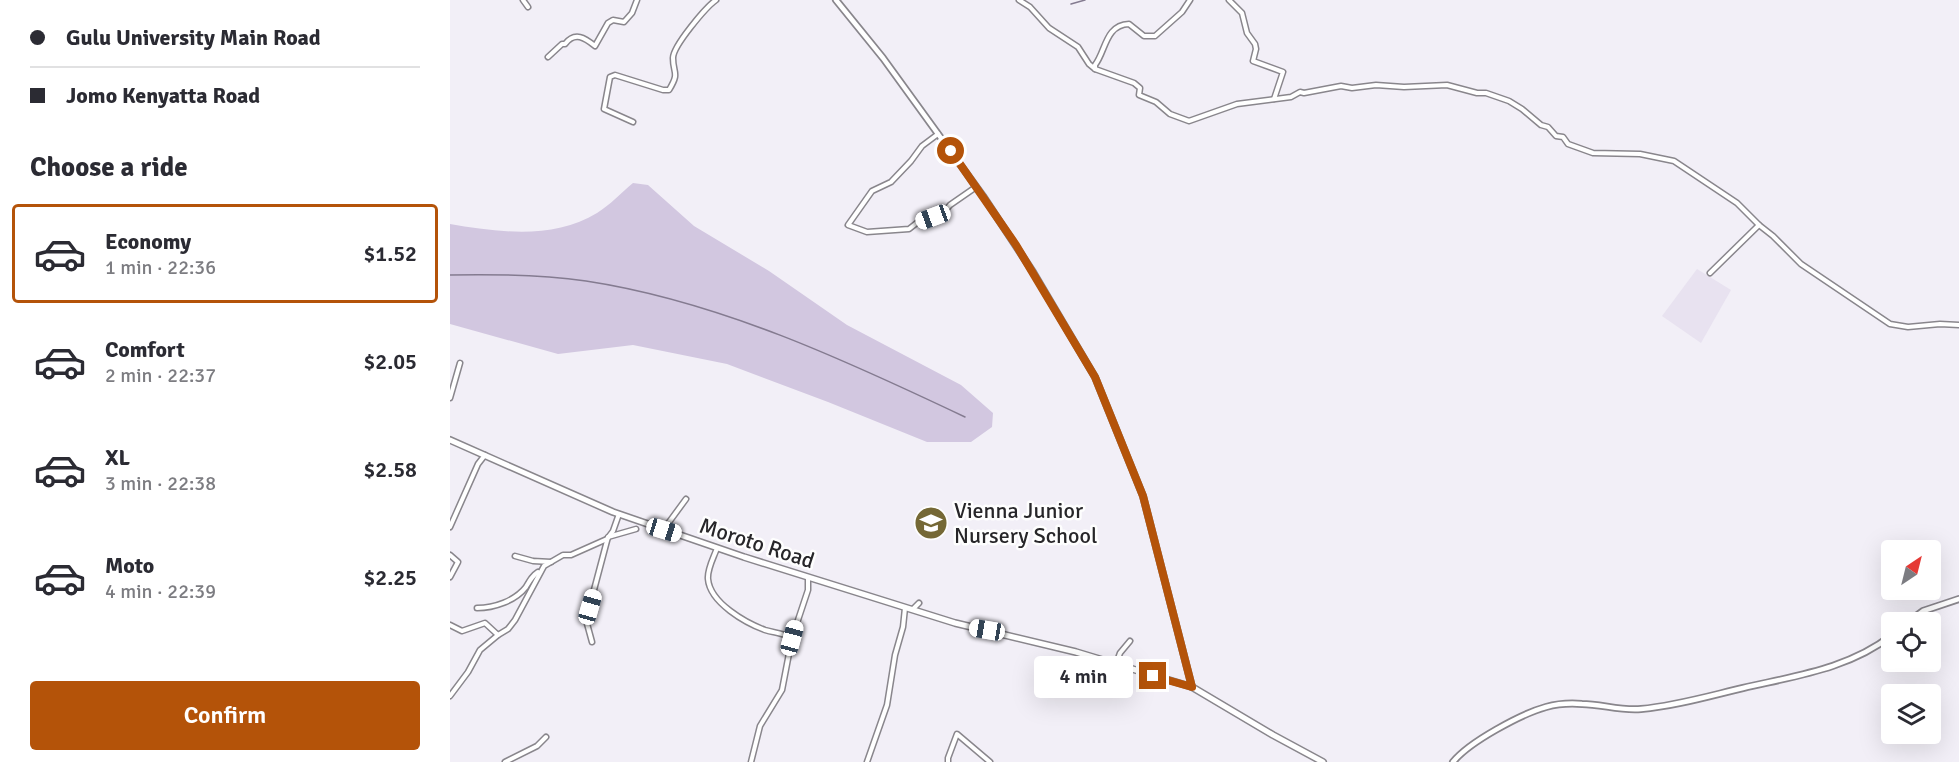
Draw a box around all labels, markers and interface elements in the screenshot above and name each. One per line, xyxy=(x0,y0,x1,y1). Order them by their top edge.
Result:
text: Gulu University Main Road xyxy=(66,24,321,51)
text: Jomo Kenyatta Road xyxy=(66,82,260,109)
route start xyxy=(937,137,964,164)
text: Choose a ride xyxy=(30,151,188,184)
car xyxy=(913,202,953,232)
icon: car xyxy=(33,227,87,281)
text: Economy xyxy=(105,228,191,255)
text: $1.52 xyxy=(363,240,417,267)
text: 1 min · 22:36 xyxy=(105,255,216,280)
icon: car xyxy=(33,335,87,389)
text: Comfort xyxy=(105,336,185,363)
text: $2.05 xyxy=(363,348,417,375)
text: 2 min · 22:37 xyxy=(105,363,216,388)
icon: car xyxy=(33,443,87,497)
text: XL xyxy=(105,444,130,471)
text: $2.58 xyxy=(363,456,417,483)
text: 3 min · 22:38 xyxy=(105,471,216,496)
place label: Vienna Junior Nursery School xyxy=(954,497,1097,549)
school or university icon: Vienna Junior Nursery School xyxy=(913,505,949,541)
street label: Moroto Road xyxy=(696,512,818,574)
car xyxy=(644,516,684,544)
north arrow xyxy=(1881,540,1941,600)
map controls xyxy=(1881,540,1941,744)
icon: car xyxy=(33,551,87,605)
text: Moto xyxy=(105,552,154,579)
text: $2.25 xyxy=(363,564,417,591)
text: 4 min · 22:39 xyxy=(105,579,216,604)
car xyxy=(576,587,604,627)
button: locate xyxy=(1881,612,1941,672)
car xyxy=(779,618,805,658)
car xyxy=(968,618,1006,642)
callout: 4 min xyxy=(1033,655,1132,697)
route end xyxy=(1139,662,1166,689)
text: 4 min xyxy=(1060,664,1107,689)
button: Confirm xyxy=(30,681,420,750)
button: layers xyxy=(1881,684,1941,744)

